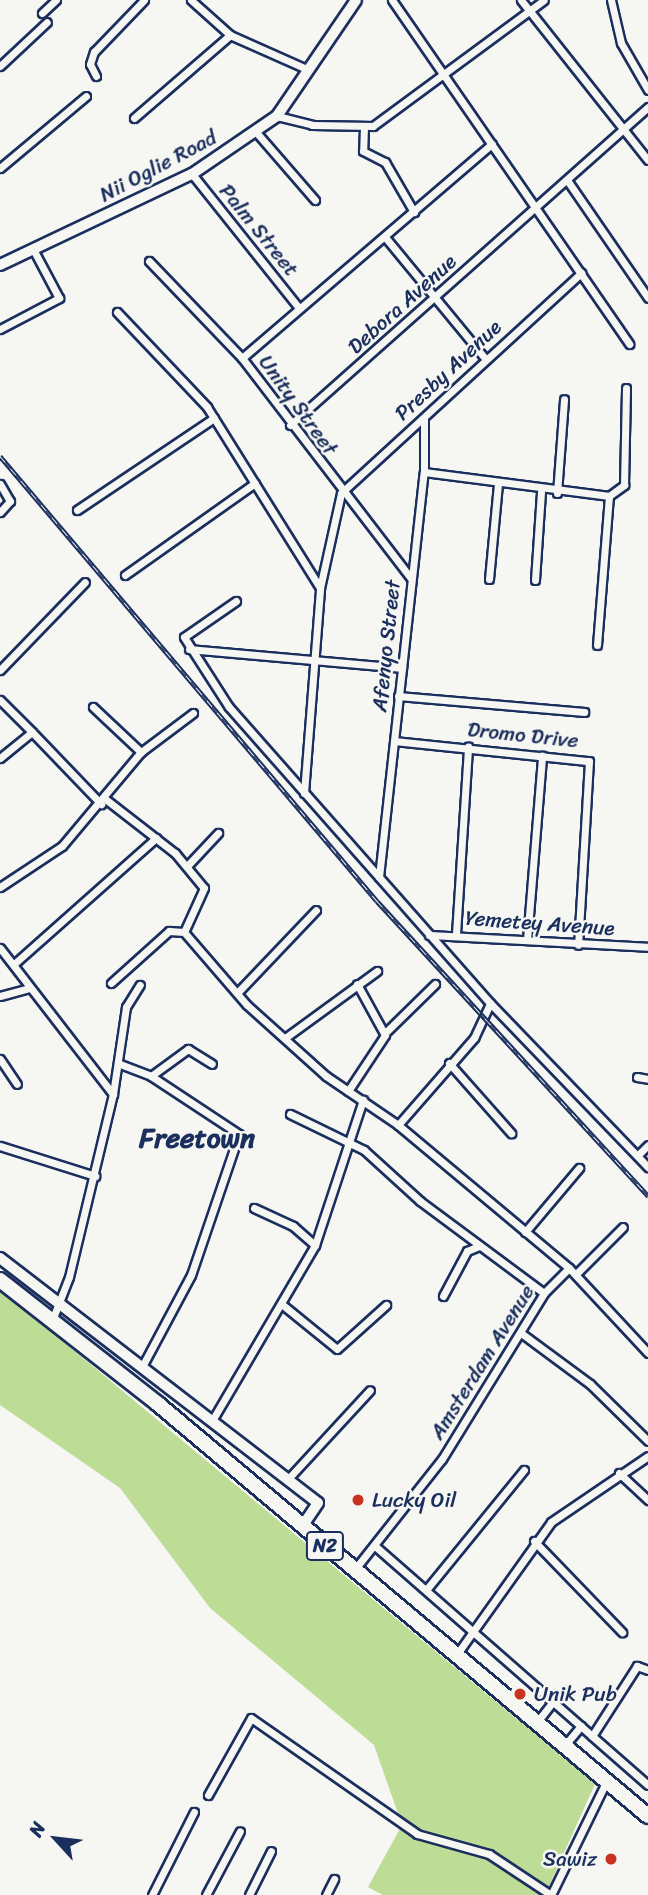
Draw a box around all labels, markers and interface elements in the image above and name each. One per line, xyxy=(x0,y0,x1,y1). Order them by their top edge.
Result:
street label: Nii Oglie Road xyxy=(95,125,221,207)
street label: Palm Street xyxy=(214,179,304,281)
street label: Debora Avenue xyxy=(343,249,461,359)
street label: Presby Avenue xyxy=(390,314,506,426)
street label: Unity Street xyxy=(253,350,343,460)
street label: Afenyo Street xyxy=(367,578,405,714)
street label: Dromo Drive xyxy=(466,717,580,753)
street label: Yemetey Avenue xyxy=(465,905,615,941)
district label: Freetown xyxy=(139,1121,255,1155)
street label: Amsterdam Avenue xyxy=(424,1280,540,1444)
place label: Lucky Oil xyxy=(372,1487,456,1513)
marker: Lucky Oil xyxy=(350,1492,366,1508)
road number: N2 xyxy=(306,1530,344,1562)
place label: Unik Pub xyxy=(534,1681,617,1707)
marker: Unik Pub xyxy=(512,1686,528,1702)
north arrow xyxy=(21,1804,91,1874)
text: N xyxy=(19,1816,55,1843)
place label: Sawiz xyxy=(543,1846,597,1872)
marker: Sawiz xyxy=(603,1851,619,1867)

